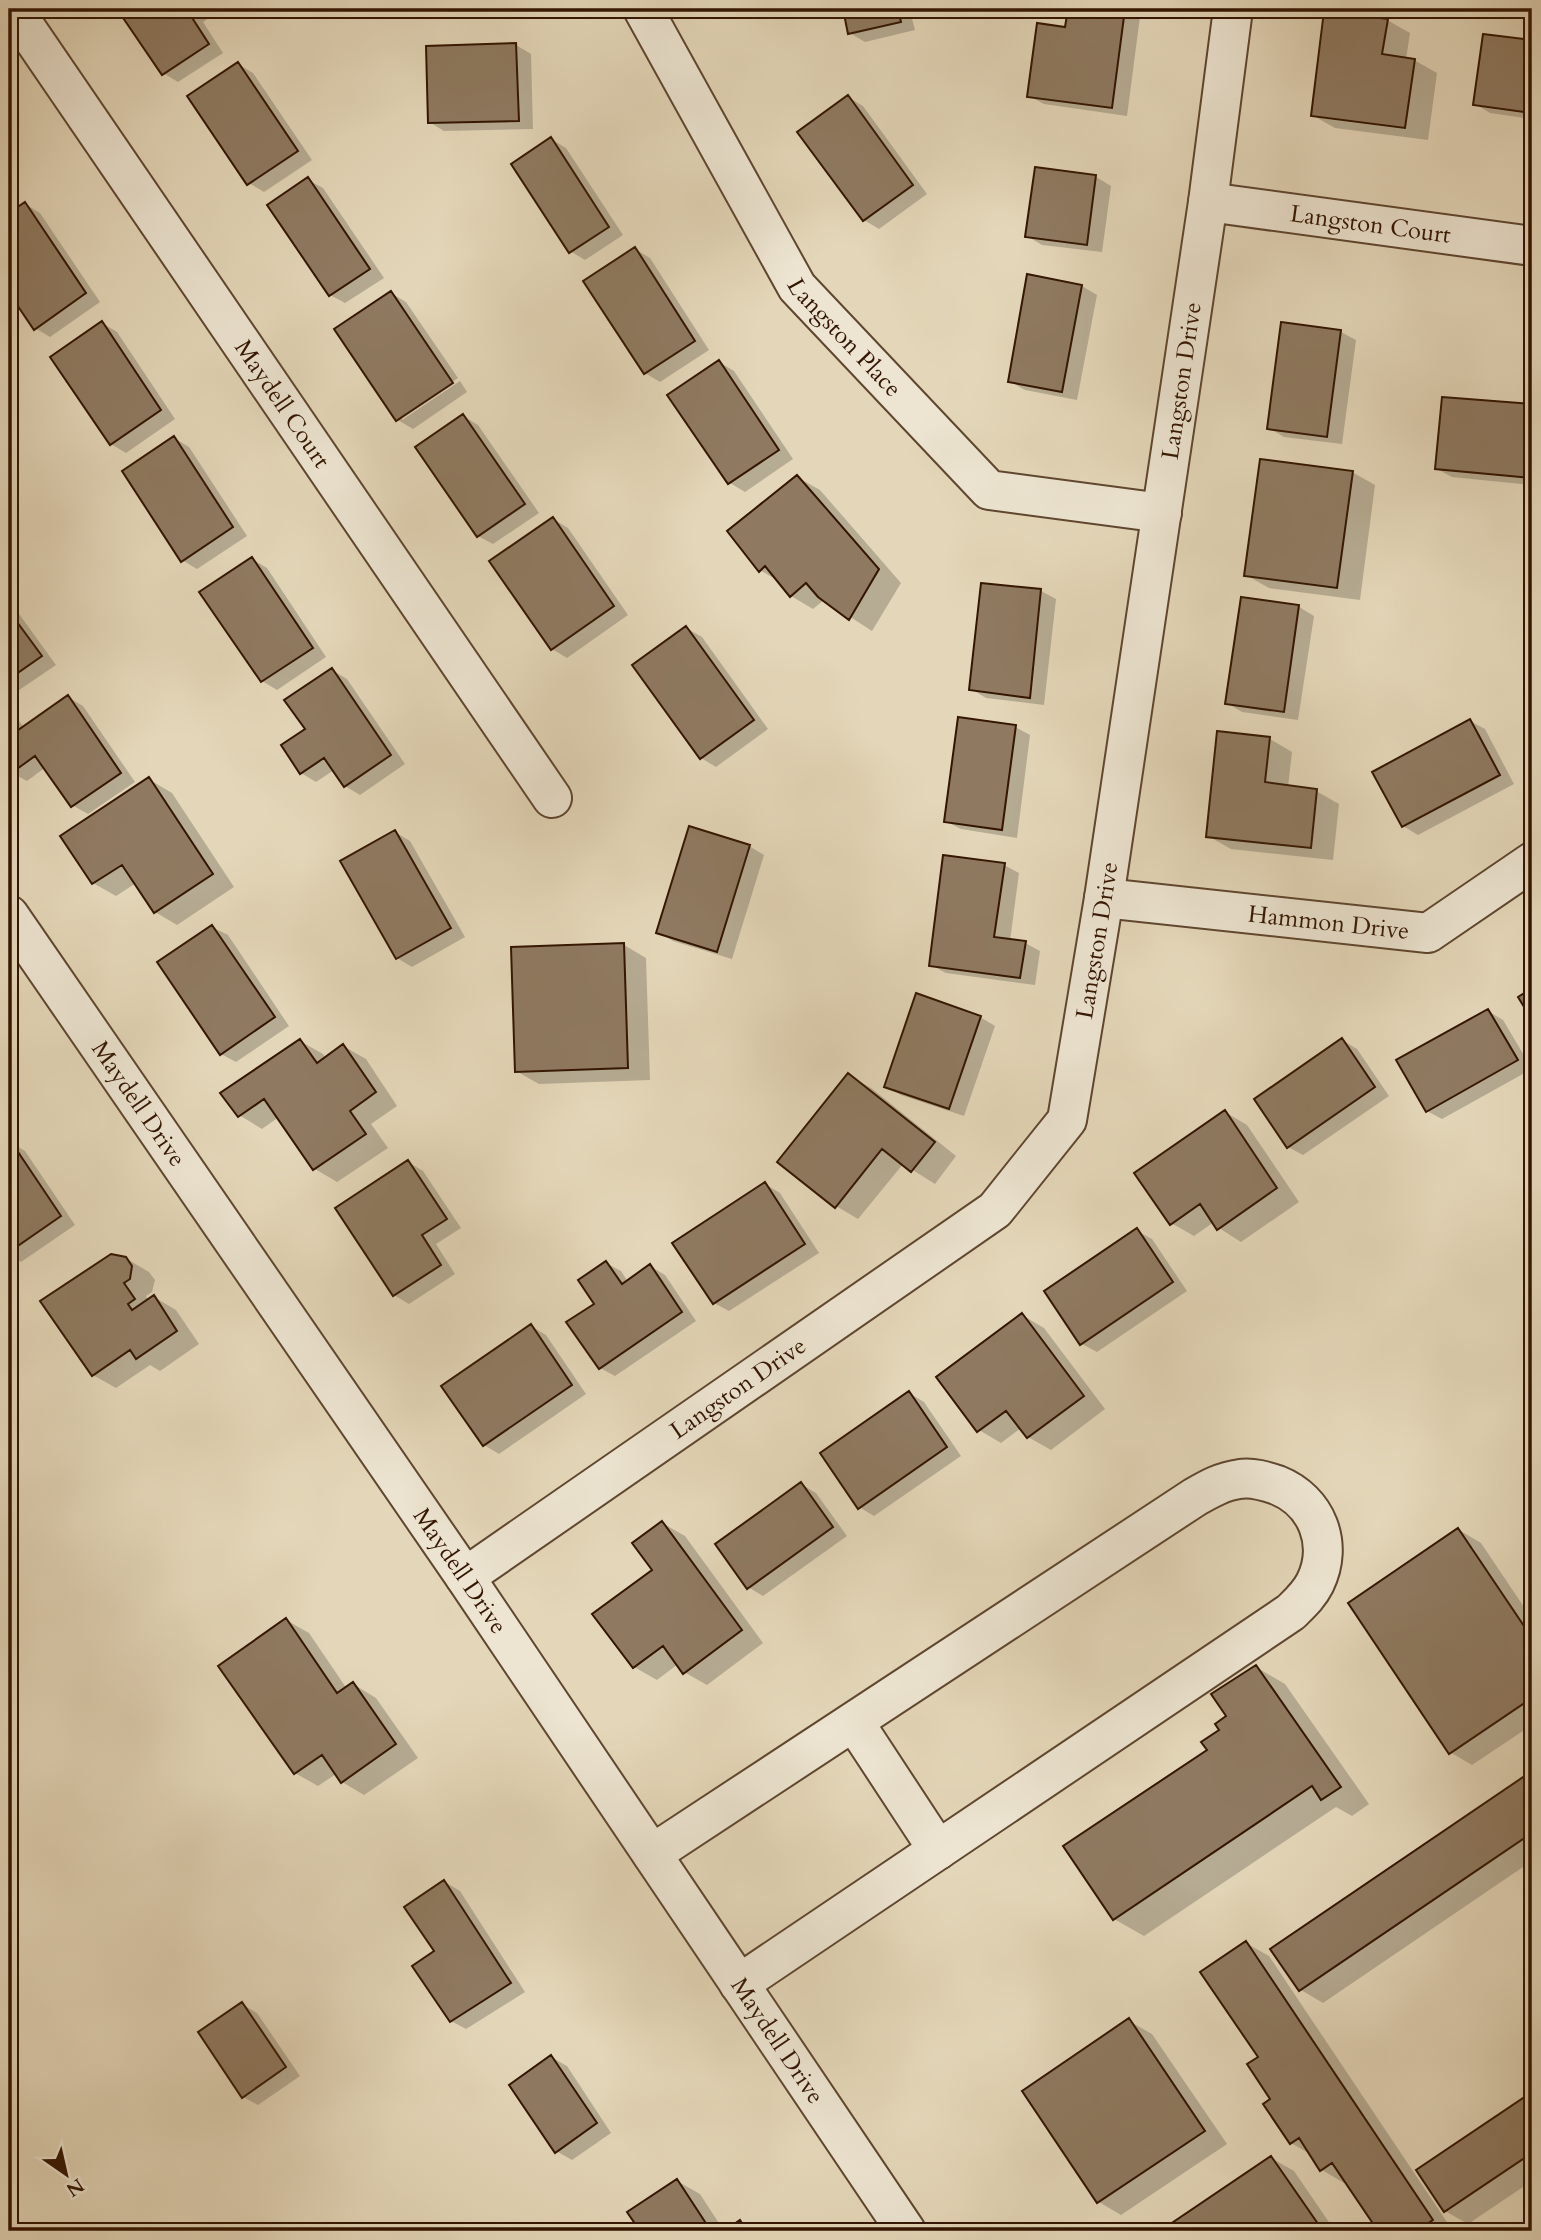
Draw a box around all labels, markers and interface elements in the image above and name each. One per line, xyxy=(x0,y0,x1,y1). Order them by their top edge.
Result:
street label: Langston Court xyxy=(1288,197,1453,251)
street label: Langston Place xyxy=(779,273,909,404)
street label: Langston Drive xyxy=(1153,300,1209,462)
street label: Maydell Court xyxy=(227,333,338,475)
street label: Langston Drive xyxy=(1068,860,1126,1021)
street label: Hammon Drive xyxy=(1246,897,1411,947)
street label: Maydell Drive xyxy=(84,1034,194,1173)
street label: Langston Drive xyxy=(663,1329,813,1447)
street label: Maydell Drive xyxy=(406,1501,515,1640)
street label: Maydell Drive xyxy=(723,1971,832,2110)
north arrow xyxy=(32,2138,102,2208)
text: N xyxy=(60,2172,89,2203)

